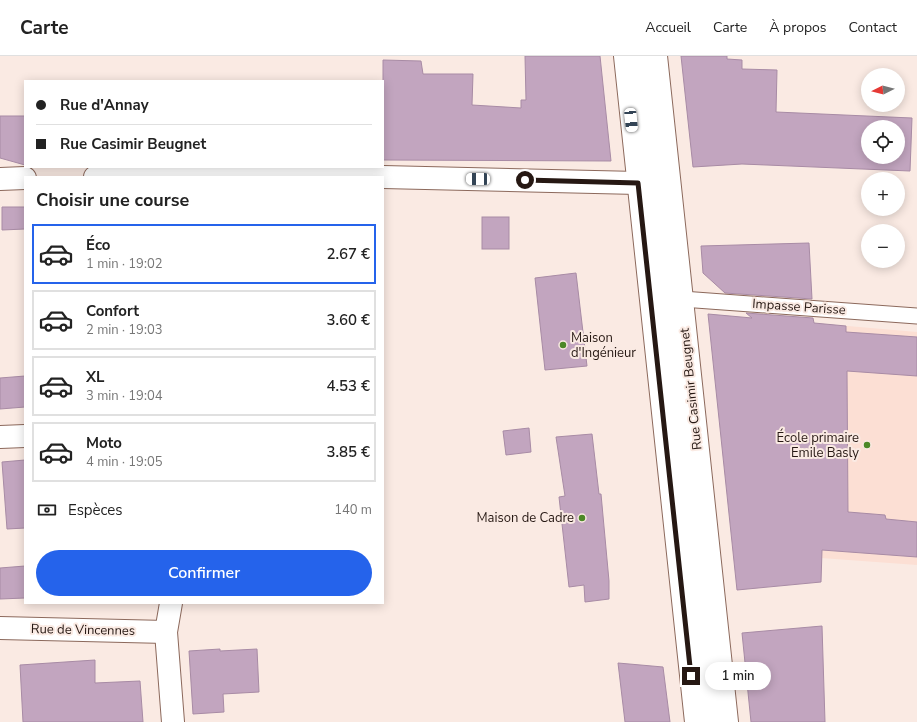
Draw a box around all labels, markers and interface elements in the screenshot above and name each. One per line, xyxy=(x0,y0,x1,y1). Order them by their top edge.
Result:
text: Carte xyxy=(20,15,68,41)
text: Accueil xyxy=(645,18,691,37)
text: Carte xyxy=(713,18,747,37)
text: À propos xyxy=(769,18,827,37)
text: Contact xyxy=(849,18,897,37)
north arrow xyxy=(861,68,905,112)
map controls xyxy=(861,68,905,268)
text: Rue d'Annay xyxy=(60,95,149,115)
car xyxy=(624,107,638,133)
button: locate xyxy=(861,120,905,164)
text: Rue Casimir Beugnet xyxy=(60,134,206,154)
route start xyxy=(516,171,534,189)
button: + xyxy=(861,172,905,216)
car xyxy=(466,173,490,185)
text: Choisir une course xyxy=(36,188,189,212)
button: − xyxy=(861,224,905,268)
text: Éco xyxy=(86,235,110,255)
icon: car xyxy=(38,236,74,272)
text: 2.67 € xyxy=(326,244,370,264)
text: 1 min · 19:02 xyxy=(86,255,162,273)
street label: Impasse Parisse xyxy=(752,295,846,319)
text: Confort xyxy=(86,301,139,321)
icon: car xyxy=(38,302,74,338)
text: 3.60 € xyxy=(326,310,370,330)
text: 2 min · 19:03 xyxy=(86,321,162,339)
street label: Rue Casimir Beugnet xyxy=(676,327,706,451)
place label: Maison d'Ingénieur xyxy=(571,329,636,362)
marker: Maison d'Ingénieur xyxy=(558,340,568,350)
text: XL xyxy=(86,367,105,387)
icon: car xyxy=(38,368,74,404)
text: 4.53 € xyxy=(326,376,370,396)
text: 3 min · 19:04 xyxy=(86,387,162,405)
place label: École primaire Emile Basly xyxy=(777,428,859,462)
text: Moto xyxy=(86,433,122,453)
icon: car xyxy=(38,434,74,470)
marker: École primaire Emile Basly xyxy=(862,440,872,450)
text: 3.85 € xyxy=(326,442,370,462)
text: 4 min · 19:05 xyxy=(86,453,162,471)
icon: cash xyxy=(36,499,58,521)
text: Espèces xyxy=(68,500,123,520)
text: 140 m xyxy=(334,501,372,519)
place label: Maison de Cadre xyxy=(476,509,574,527)
marker: Maison de Cadre xyxy=(577,513,587,523)
button: Confirmer xyxy=(36,550,372,596)
street label: Rue de Vincennes xyxy=(31,620,135,640)
callout: 1 min xyxy=(705,662,771,690)
route end xyxy=(682,667,700,685)
text: 1 min xyxy=(721,667,755,685)

